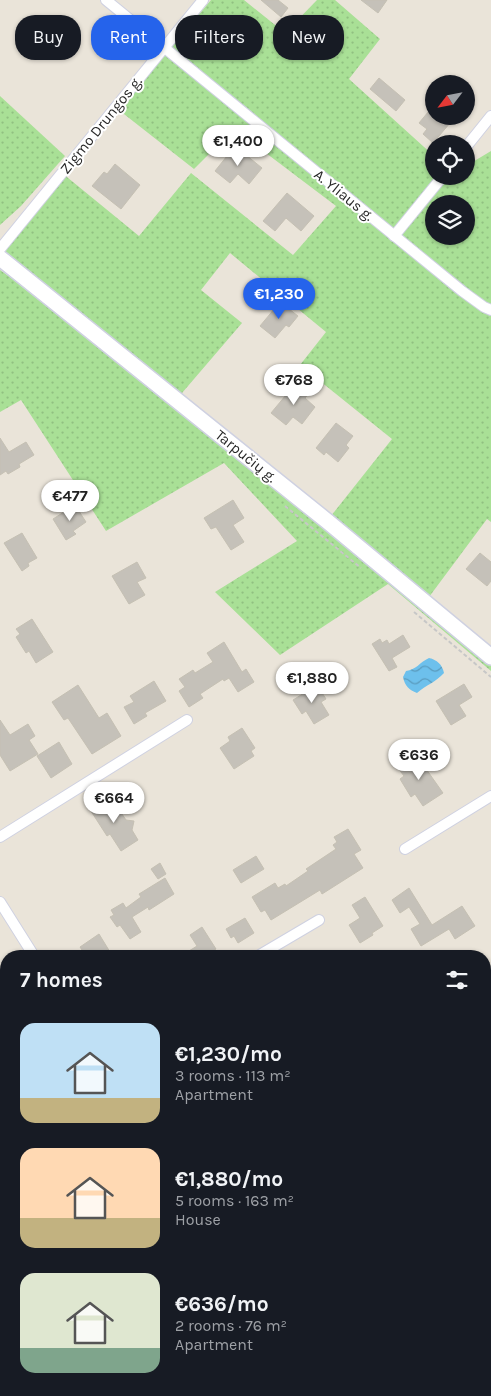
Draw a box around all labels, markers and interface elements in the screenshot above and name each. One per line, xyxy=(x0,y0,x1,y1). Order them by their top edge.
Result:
chip: Buy xyxy=(15,15,81,60)
chip: Rent xyxy=(91,15,165,60)
chip: Filters xyxy=(175,15,263,60)
chip: New xyxy=(273,15,344,60)
street label: Zigmo Drungos g. xyxy=(56,72,146,177)
north arrow xyxy=(425,75,475,125)
map controls xyxy=(425,75,475,245)
pin: €1,400 xyxy=(197,124,279,167)
text: €1,400 xyxy=(213,131,263,150)
button: locate xyxy=(425,135,475,185)
street label: A. Yliaus g. xyxy=(310,165,378,225)
button: layers xyxy=(425,195,475,245)
pin: €1,230 xyxy=(238,278,320,320)
text: €1,230 xyxy=(254,284,304,303)
pin: €768 xyxy=(264,364,324,406)
text: €768 xyxy=(275,370,313,389)
street label: Tarpučių g. xyxy=(212,426,281,486)
pin: €477 xyxy=(40,480,100,522)
text: €477 xyxy=(52,486,88,505)
pin: €1,880 xyxy=(271,662,353,704)
text: €1,880 xyxy=(287,668,337,687)
pin: €636 xyxy=(389,738,449,781)
text: €636 xyxy=(399,745,439,764)
pin: €664 xyxy=(84,782,144,824)
text: €664 xyxy=(94,788,134,807)
icon: filters xyxy=(443,966,471,994)
text: 7 homes xyxy=(20,968,103,992)
text: €1,230/mo xyxy=(175,1042,282,1066)
icon: home xyxy=(60,1043,120,1103)
text: 3 rooms · 113 m² xyxy=(175,1066,291,1085)
text: Apartment xyxy=(175,1085,253,1104)
text: €1,880/mo xyxy=(175,1167,283,1191)
icon: home xyxy=(60,1168,120,1228)
text: 5 rooms · 163 m² xyxy=(175,1191,294,1210)
text: House xyxy=(175,1210,221,1229)
text: €636/mo xyxy=(175,1292,269,1316)
icon: home xyxy=(60,1293,120,1353)
text: 2 rooms · 76 m² xyxy=(175,1316,287,1335)
text: Apartment xyxy=(175,1335,253,1354)

